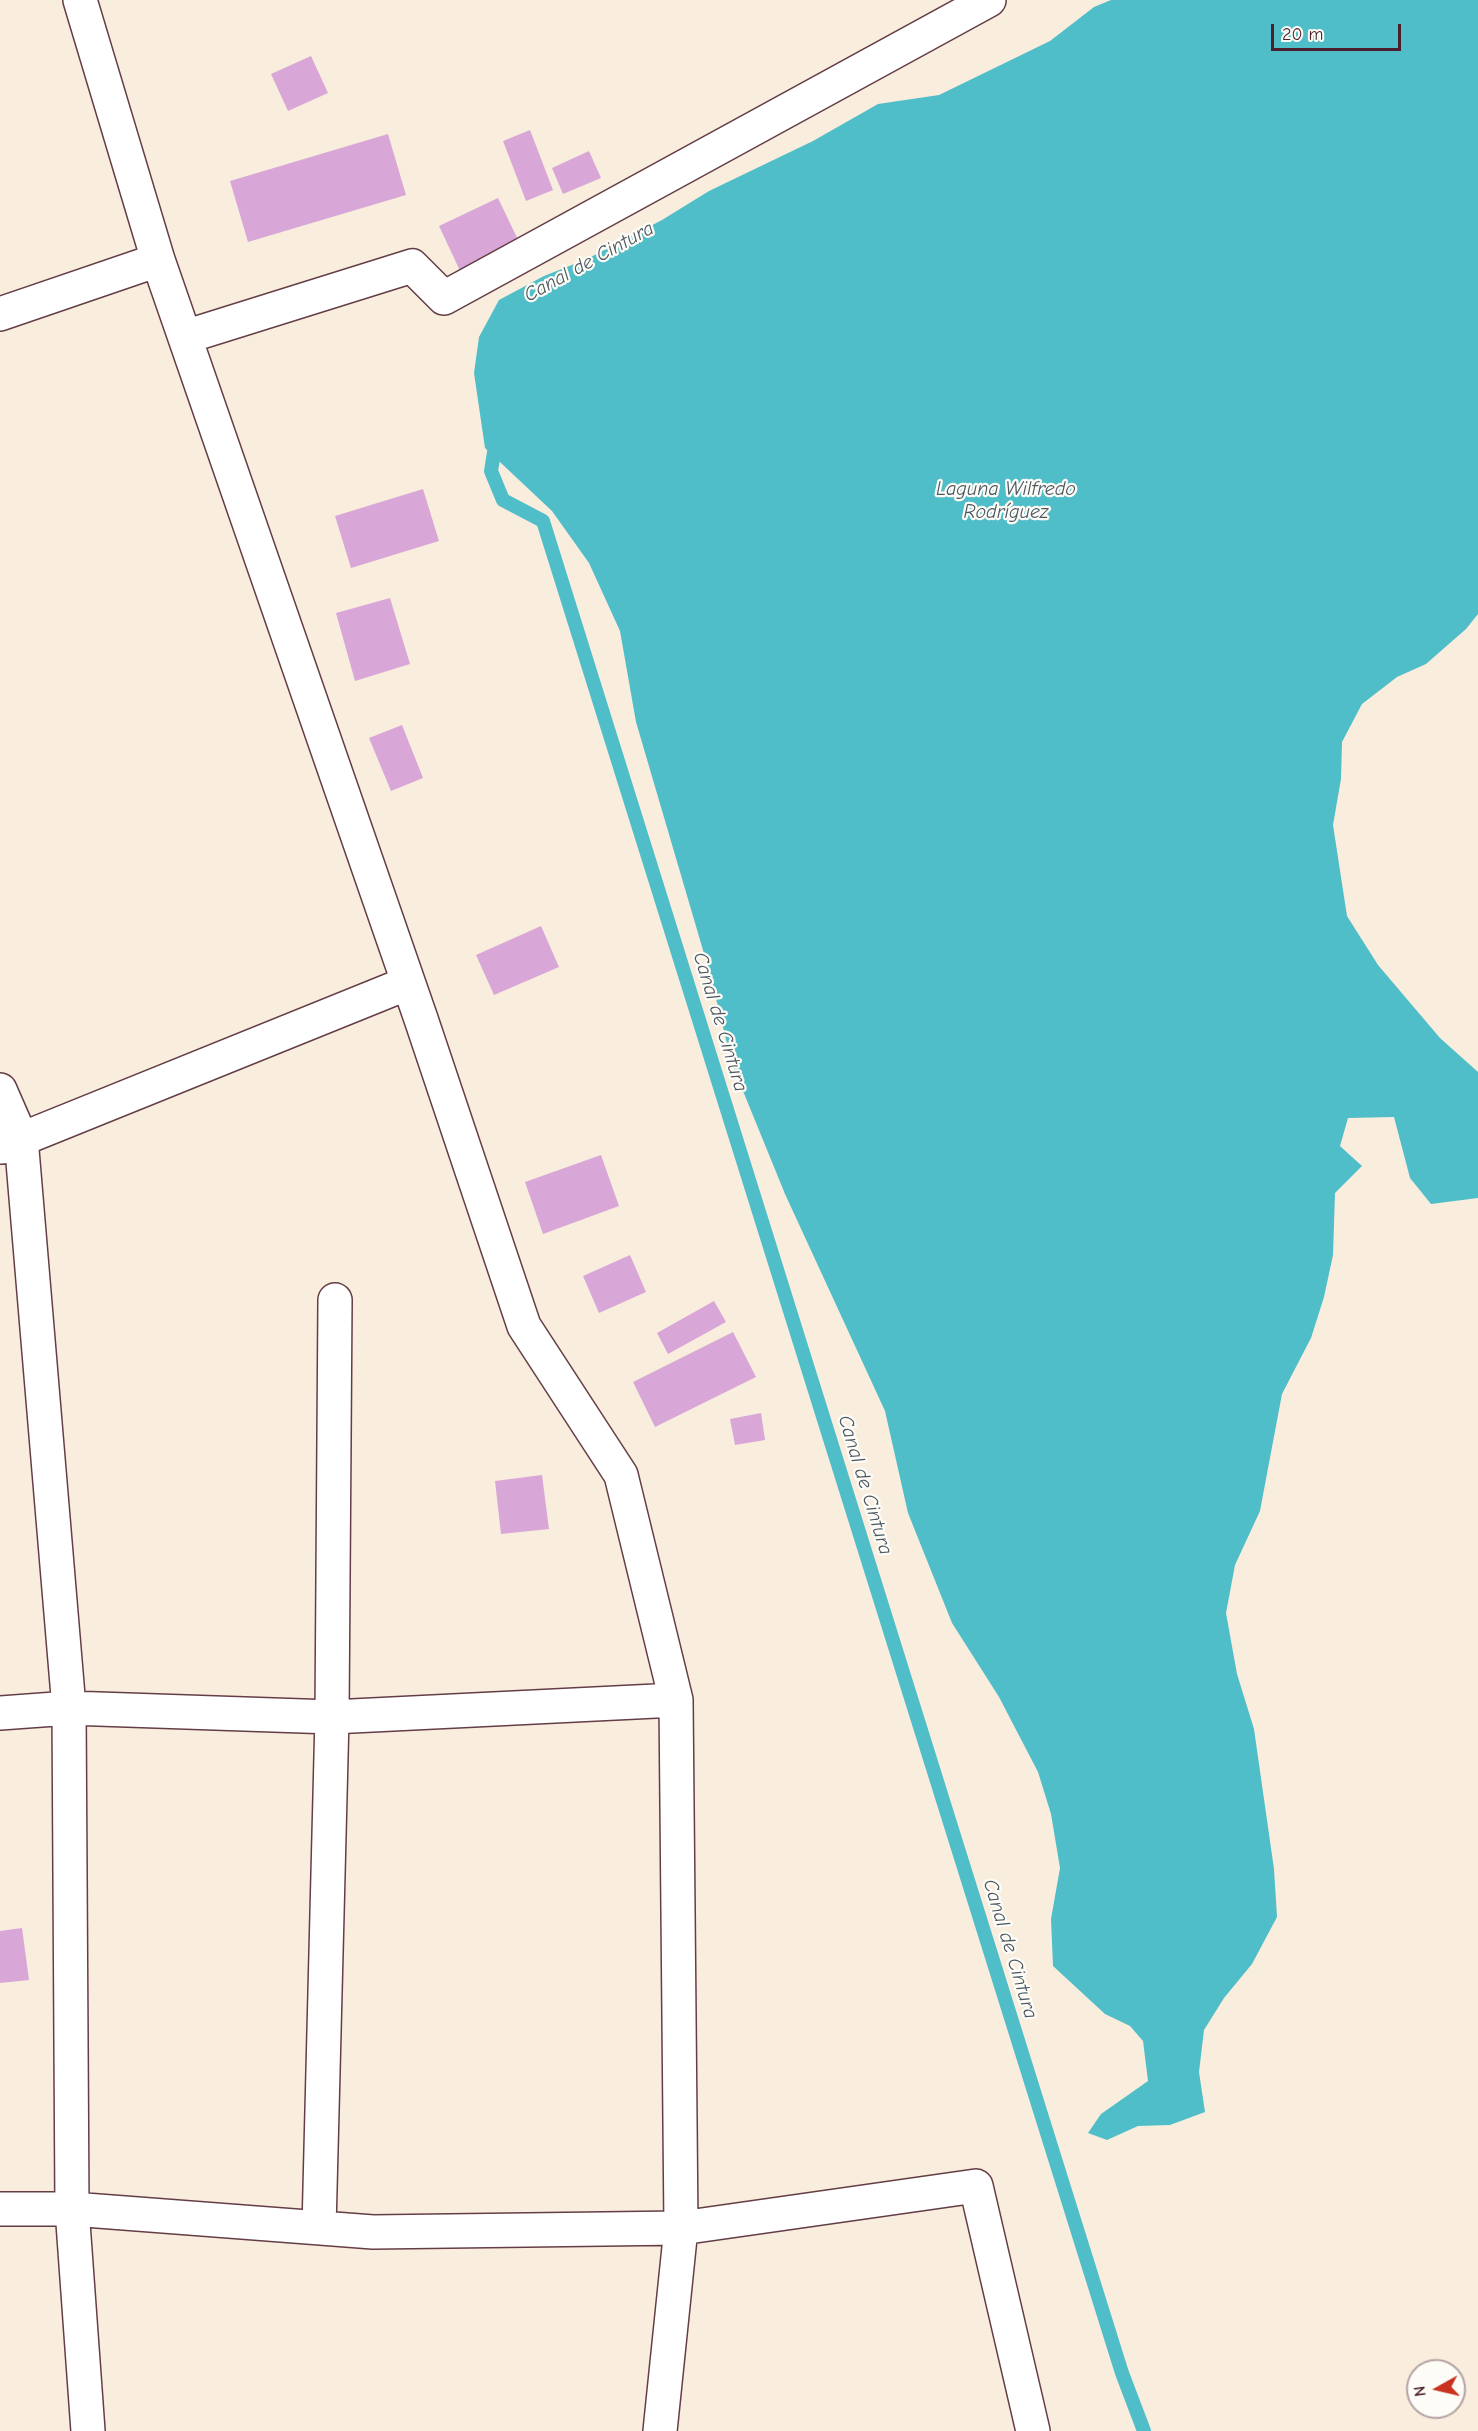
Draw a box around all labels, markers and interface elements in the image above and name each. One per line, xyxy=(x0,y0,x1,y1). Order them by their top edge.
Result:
scale bar xyxy=(1274,12,1404,50)
text: 20 m xyxy=(1282,24,1323,45)
water label: Canal de Cintura xyxy=(520,216,658,308)
water label: Laguna Wilfredo Rodríguez xyxy=(936,477,1076,524)
water label: Canal de Cintura xyxy=(687,949,753,1095)
water label: Canal de Cintura xyxy=(832,1412,898,1558)
water label: Canal de Cintura xyxy=(977,1876,1043,2022)
north arrow xyxy=(1406,2359,1466,2419)
text: N xyxy=(1411,2385,1430,2398)

